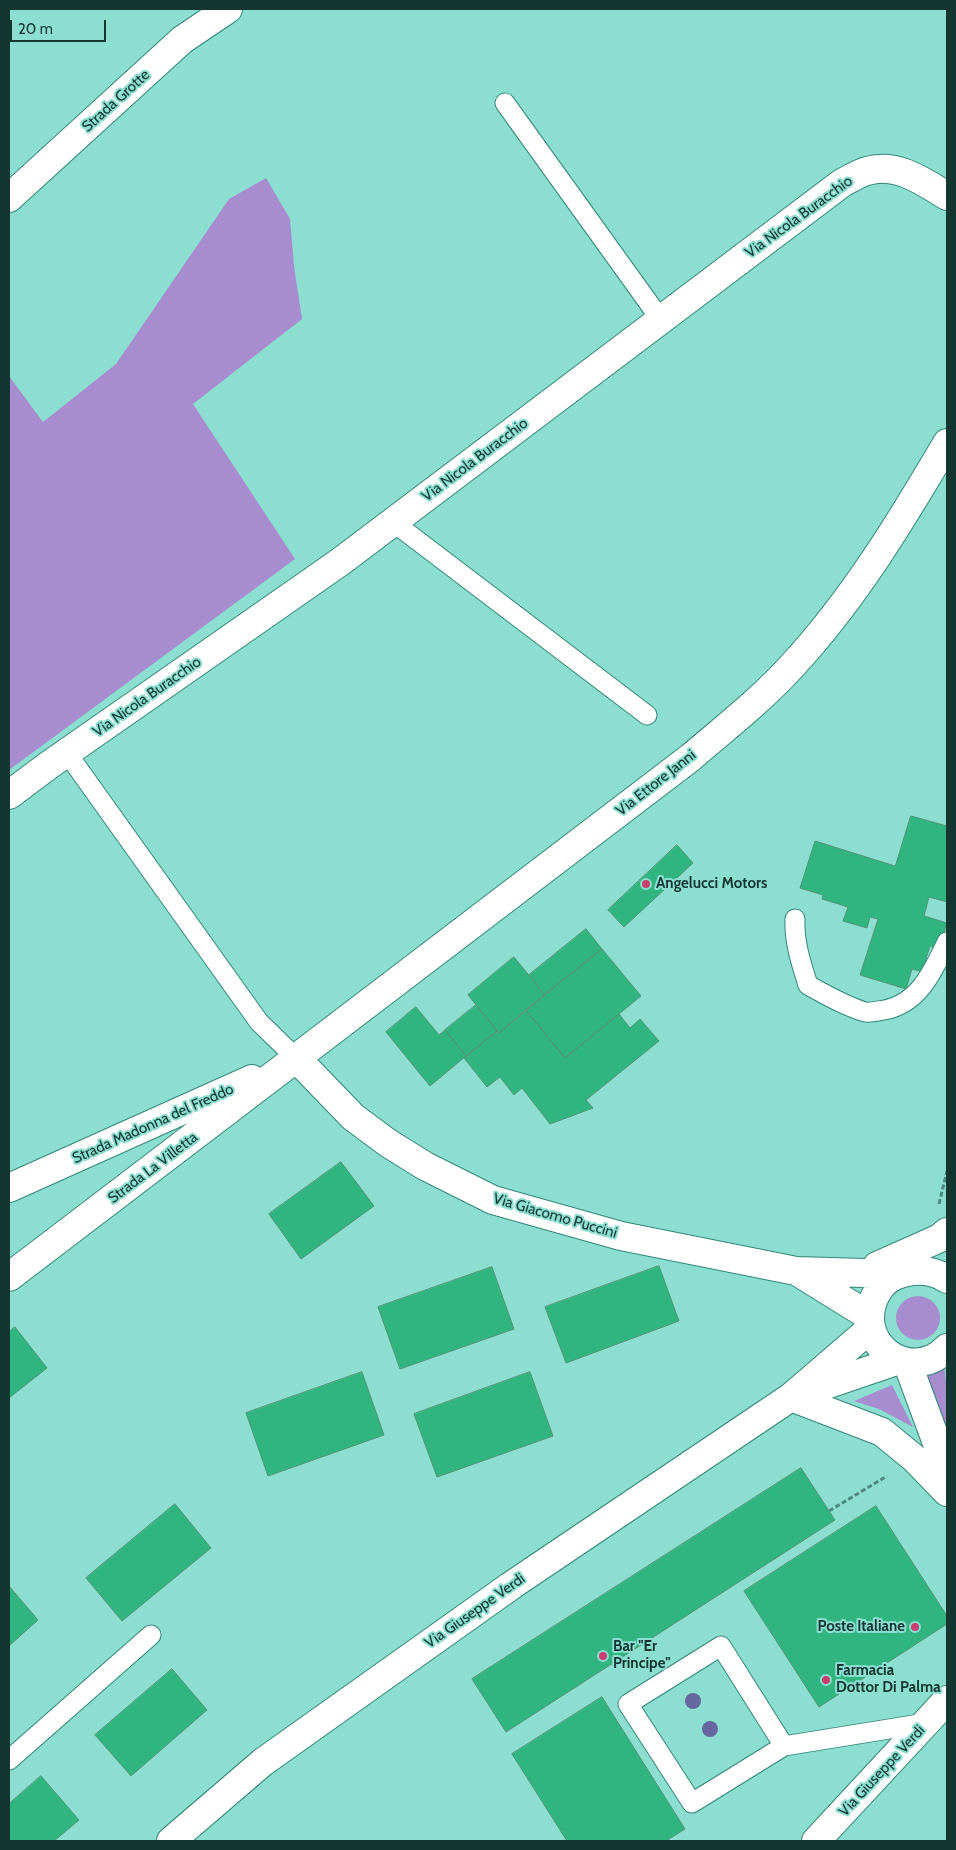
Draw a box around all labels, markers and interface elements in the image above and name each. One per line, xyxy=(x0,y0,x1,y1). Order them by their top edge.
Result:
scale bar xyxy=(12,10,109,42)
text: 20 m xyxy=(18,20,53,38)
street label: Strada Grotte xyxy=(78,66,154,136)
street label: Via Nicola Buracchio xyxy=(742,172,856,262)
street label: Via Nicola Buracchio xyxy=(419,414,531,506)
street label: Via Nicola Buracchio xyxy=(89,653,205,741)
street label: Via Ettore Janni xyxy=(612,746,700,820)
place label: Angelucci Motors xyxy=(656,875,767,893)
marker: Angelucci Motors xyxy=(640,878,652,890)
street label: Strada Madonna del Freddo xyxy=(70,1080,236,1168)
street label: Strada La Villetta xyxy=(105,1128,201,1208)
street label: Via Giacomo Puccini xyxy=(491,1190,619,1242)
street label: Via Giuseppe Verdi xyxy=(421,1570,529,1652)
place label: Poste Italiane xyxy=(817,1618,905,1636)
marker: Poste Italiane xyxy=(909,1621,921,1633)
place label: Bar "Er Principe" xyxy=(613,1638,670,1673)
marker: Bar "Er Principe" xyxy=(597,1650,609,1662)
place label: Farmacia Dottor Di Palma xyxy=(836,1662,941,1697)
marker: Farmacia Dottor Di Palma xyxy=(820,1674,832,1686)
street label: Via Giuseppe Verdi xyxy=(835,1722,929,1820)

